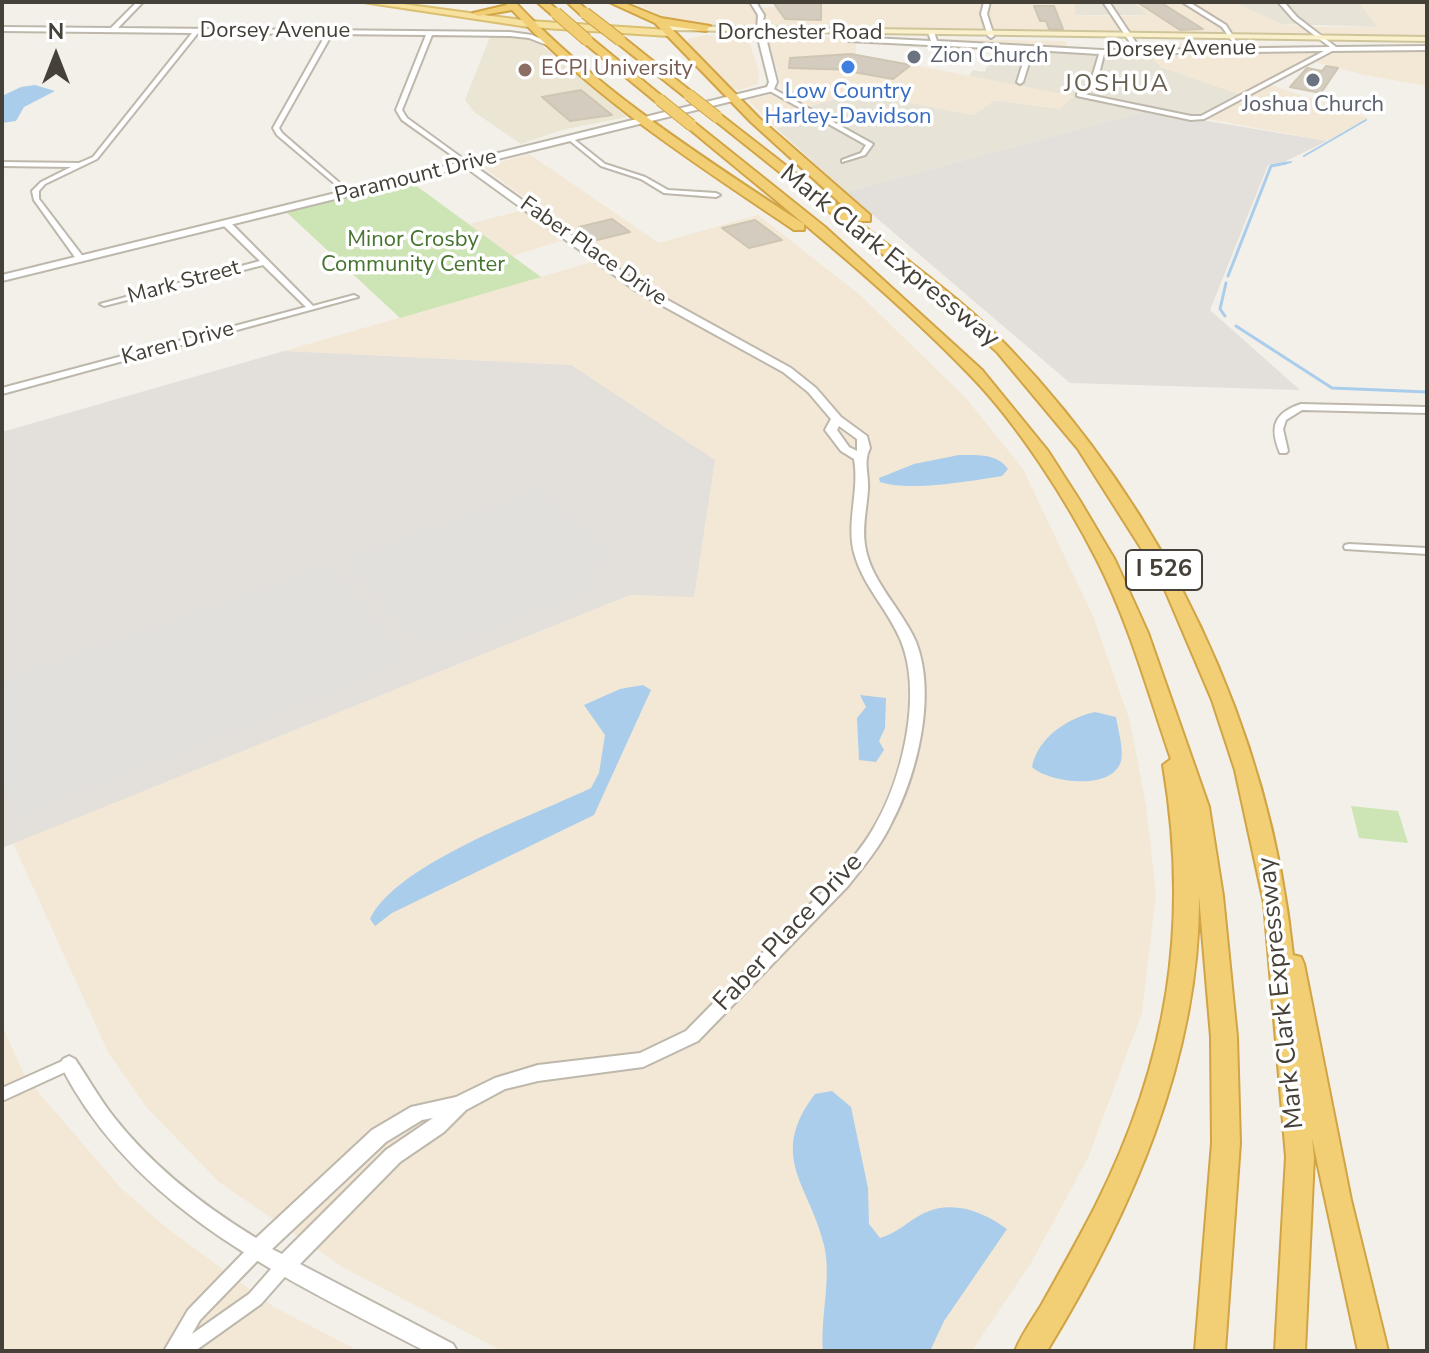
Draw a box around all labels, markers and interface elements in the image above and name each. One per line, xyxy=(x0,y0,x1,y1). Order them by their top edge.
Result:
north arrow xyxy=(16,16,96,96)
text: N xyxy=(48,17,64,47)
street label: Dorsey Avenue xyxy=(200,19,350,45)
street label: Dorchester Road xyxy=(717,21,883,47)
street label: Dorsey Avenue xyxy=(1106,35,1256,65)
place label: Zion Church xyxy=(930,44,1049,70)
marker: Zion Church xyxy=(905,48,923,66)
place label: ECPI University xyxy=(541,57,693,83)
marker: Low Country Harley-Davidson xyxy=(839,58,857,76)
marker: ECPI University xyxy=(516,61,534,79)
district label: JOSHUA xyxy=(1064,71,1170,99)
marker: Joshua Church xyxy=(1304,71,1322,89)
place label: Low Country Harley-Davidson xyxy=(765,80,931,132)
place label: Joshua Church xyxy=(1242,93,1384,119)
street label: Paramount Drive xyxy=(332,144,500,210)
street label: Mark Clark Expressway xyxy=(773,159,1005,355)
street label: Faber Place Drive xyxy=(515,192,671,312)
park label: Minor Crosby Community Center xyxy=(321,228,505,280)
street label: Mark Street xyxy=(125,255,243,311)
street label: Karen Drive xyxy=(119,316,237,372)
road number: I 526 xyxy=(1126,550,1202,590)
street label: Faber Place Drive xyxy=(708,848,870,1018)
street label: Mark Clark Expressway xyxy=(1252,855,1312,1131)

